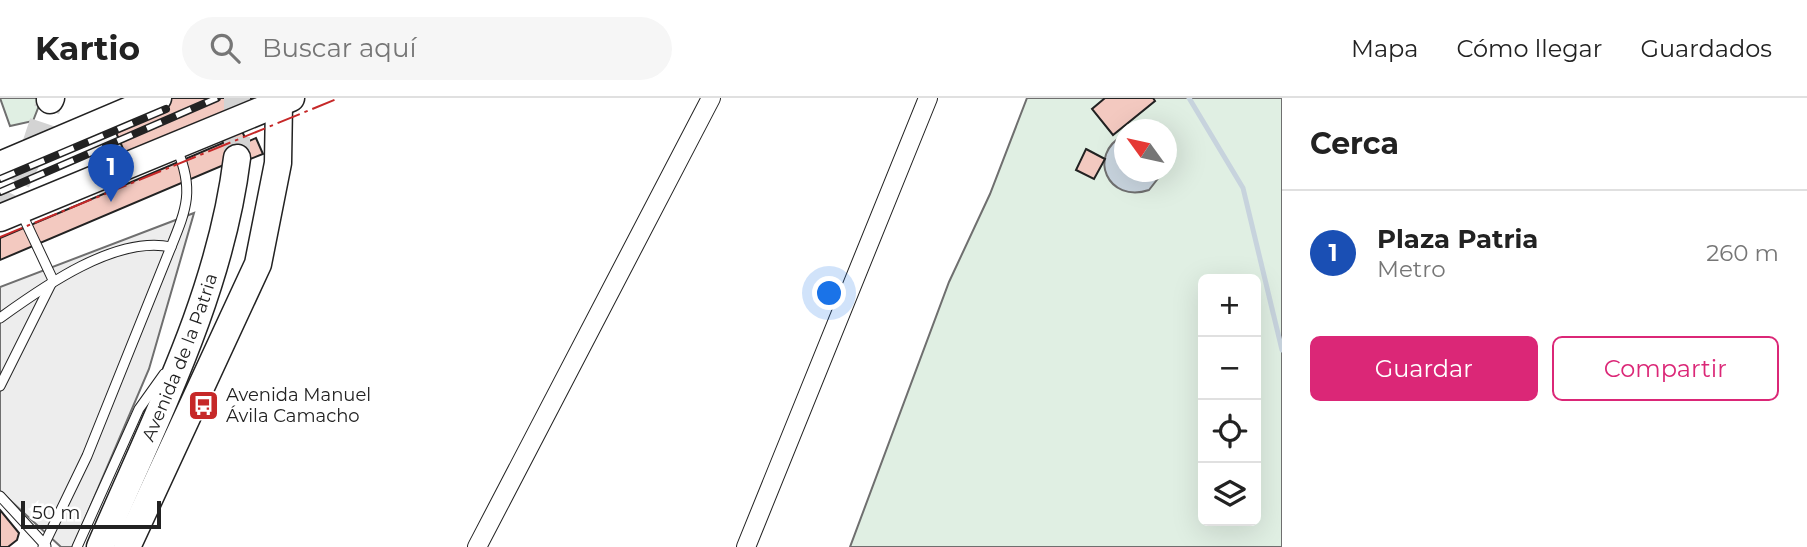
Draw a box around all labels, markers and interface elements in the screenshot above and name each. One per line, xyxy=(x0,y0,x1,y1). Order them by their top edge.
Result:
search box xyxy=(182,17,672,80)
text: Kartio xyxy=(35,28,140,68)
icon: search xyxy=(206,29,244,67)
text: Buscar aquí xyxy=(262,32,416,64)
text: Mapa xyxy=(1351,34,1418,63)
text: Cómo llegar xyxy=(1456,34,1602,63)
text: Guardados xyxy=(1640,34,1772,63)
north arrow xyxy=(1114,119,1177,182)
text: Cerca xyxy=(1310,125,1399,162)
pin: 1 xyxy=(88,144,134,202)
text: Plaza Patria xyxy=(1377,223,1538,255)
text: 1 xyxy=(1328,239,1338,267)
text: 260 m xyxy=(1706,239,1779,267)
text: Metro xyxy=(1377,255,1446,283)
street label: Avenida de la Patria xyxy=(137,271,222,445)
map controls xyxy=(1198,274,1261,526)
button: + xyxy=(1198,274,1261,337)
your location xyxy=(812,276,846,310)
button: Guardar xyxy=(1310,336,1538,401)
button: Compartir xyxy=(1552,336,1779,401)
button: − xyxy=(1198,337,1261,400)
place label: Avenida Manuel Ávila Camacho xyxy=(226,384,371,427)
bus stop icon: Avenida Manuel Ávila Camacho xyxy=(186,388,220,422)
button: locate xyxy=(1198,400,1261,463)
button: layers xyxy=(1198,463,1261,526)
scale bar xyxy=(21,498,161,530)
text: 50 m xyxy=(32,501,80,524)

